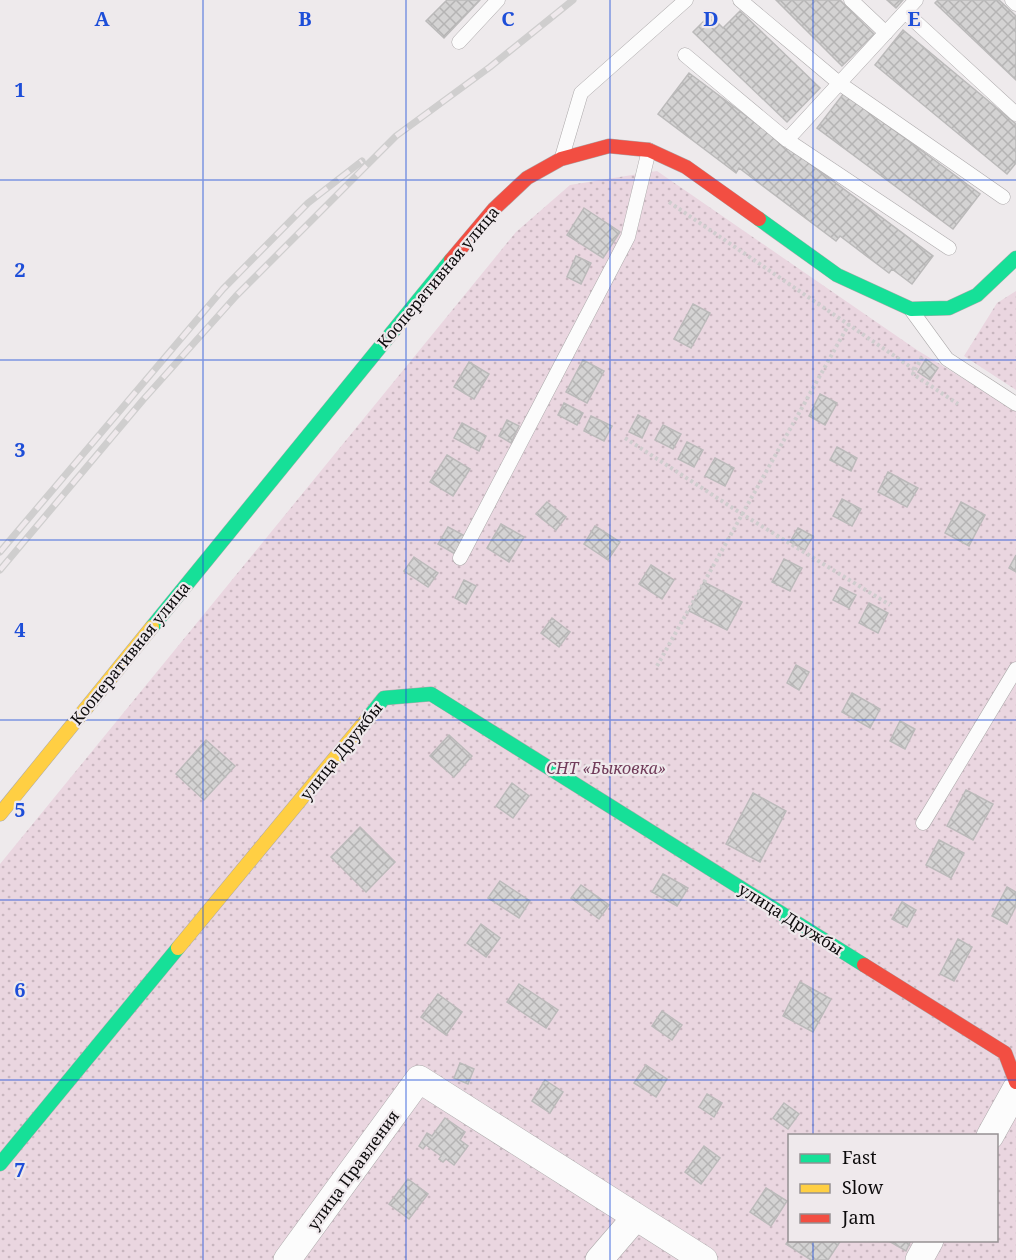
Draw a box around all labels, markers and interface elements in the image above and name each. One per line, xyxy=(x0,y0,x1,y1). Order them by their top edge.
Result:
text: A xyxy=(94,5,110,32)
text: B xyxy=(298,5,312,32)
text: C xyxy=(501,5,515,32)
text: D xyxy=(703,5,719,32)
text: E xyxy=(907,5,921,32)
text: 1 xyxy=(14,76,26,103)
street label: Кооперативная улица xyxy=(372,201,504,353)
text: 2 xyxy=(14,256,26,283)
text: 3 xyxy=(14,436,26,463)
street label: Кооперативная улица xyxy=(65,577,195,729)
text: 4 xyxy=(14,616,26,643)
street label: улица Дружбы xyxy=(295,697,387,805)
park label: СНТ «Быковка» xyxy=(546,757,666,779)
text: 5 xyxy=(14,796,26,823)
street label: улица Дружбы xyxy=(734,878,848,960)
text: 6 xyxy=(14,976,26,1003)
street label: улица Правления xyxy=(302,1106,404,1234)
legend xyxy=(788,1134,998,1242)
text: Fast xyxy=(842,1145,877,1169)
text: 7 xyxy=(14,1156,26,1183)
text: Slow xyxy=(842,1175,884,1199)
text: Jam xyxy=(841,1205,876,1229)

